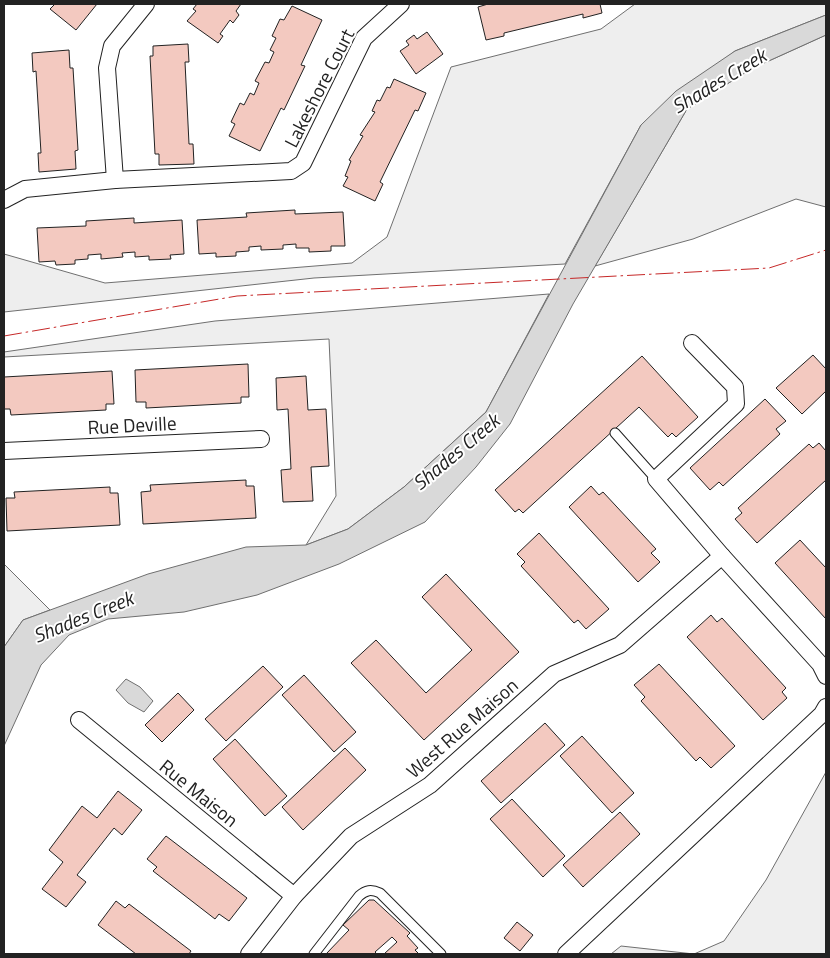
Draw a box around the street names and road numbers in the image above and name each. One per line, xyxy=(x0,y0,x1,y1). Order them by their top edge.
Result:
street label: Lakeshore Court xyxy=(276,23,361,152)
street label: Rue Deville xyxy=(87,408,177,441)
street label: West Rue Maison xyxy=(399,671,524,784)
street label: Rue Maison xyxy=(154,752,245,834)

